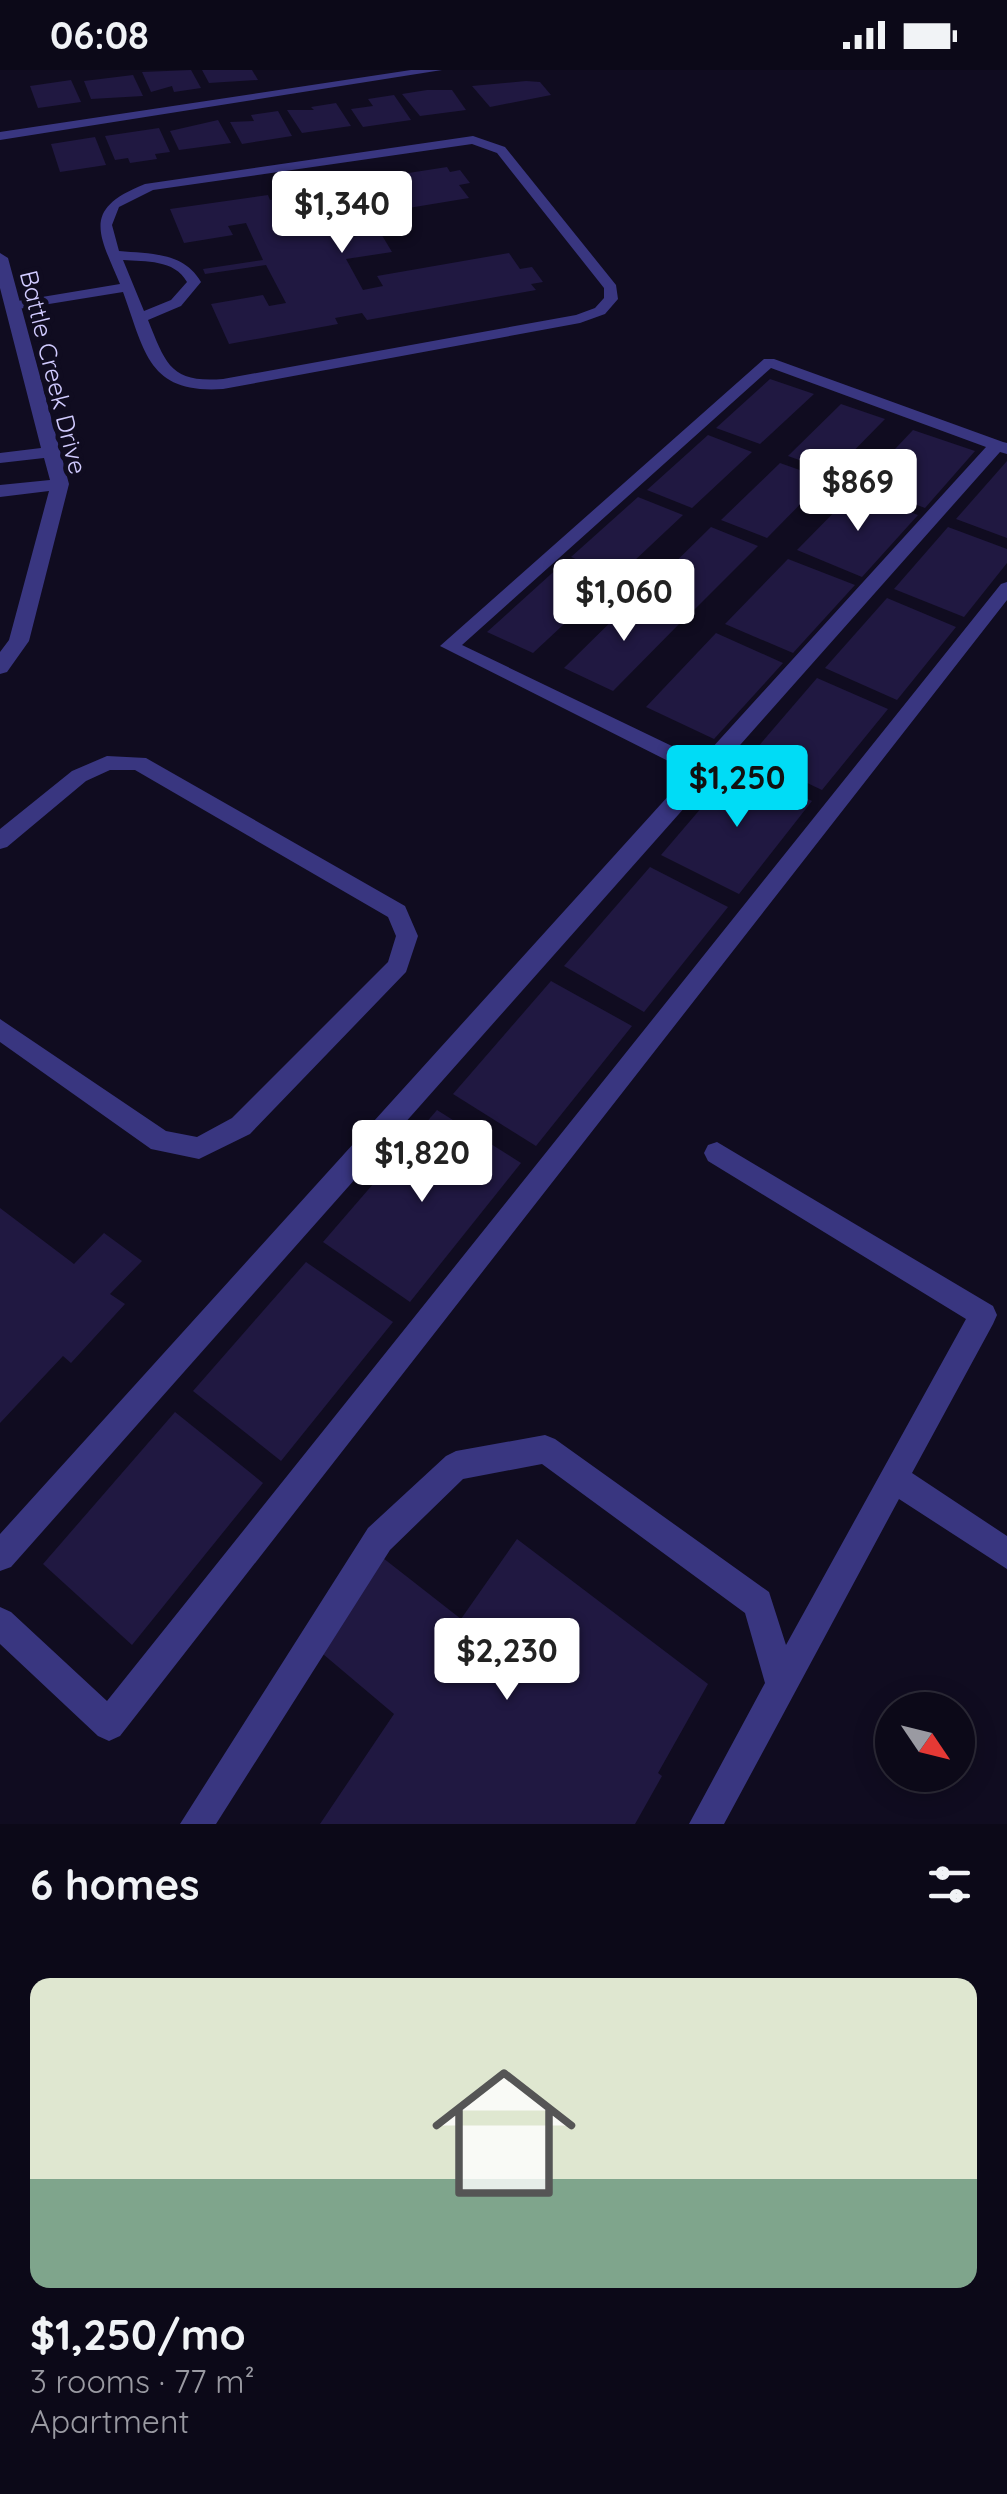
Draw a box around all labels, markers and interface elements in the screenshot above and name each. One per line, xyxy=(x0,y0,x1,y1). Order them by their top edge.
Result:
text: 06:08 xyxy=(50,11,149,59)
pin: $1,340 xyxy=(261,171,423,256)
text: $1,340 xyxy=(294,183,390,223)
street label: Battle Creek Drive xyxy=(14,267,94,477)
pin: $869 xyxy=(799,449,917,534)
text: $869 xyxy=(822,461,894,501)
pin: $1,060 xyxy=(543,559,705,644)
text: $1,060 xyxy=(575,571,673,611)
pin: $1,250 xyxy=(656,745,818,830)
text: $1,250 xyxy=(689,757,785,797)
pin: $1,820 xyxy=(341,1120,503,1205)
text: $1,820 xyxy=(374,1132,470,1172)
pin: $2,230 xyxy=(426,1618,588,1703)
text: $2,230 xyxy=(456,1630,558,1670)
north arrow xyxy=(875,1692,975,1792)
map controls xyxy=(875,1692,975,1792)
icon: filters xyxy=(922,1857,977,1912)
text: 6 homes xyxy=(30,1858,200,1911)
icon: home xyxy=(414,2043,594,2223)
text: $1,250/mo xyxy=(30,2308,246,2361)
text: 3 rooms · 77 m² xyxy=(30,2361,255,2401)
text: Apartment xyxy=(30,2401,189,2441)

